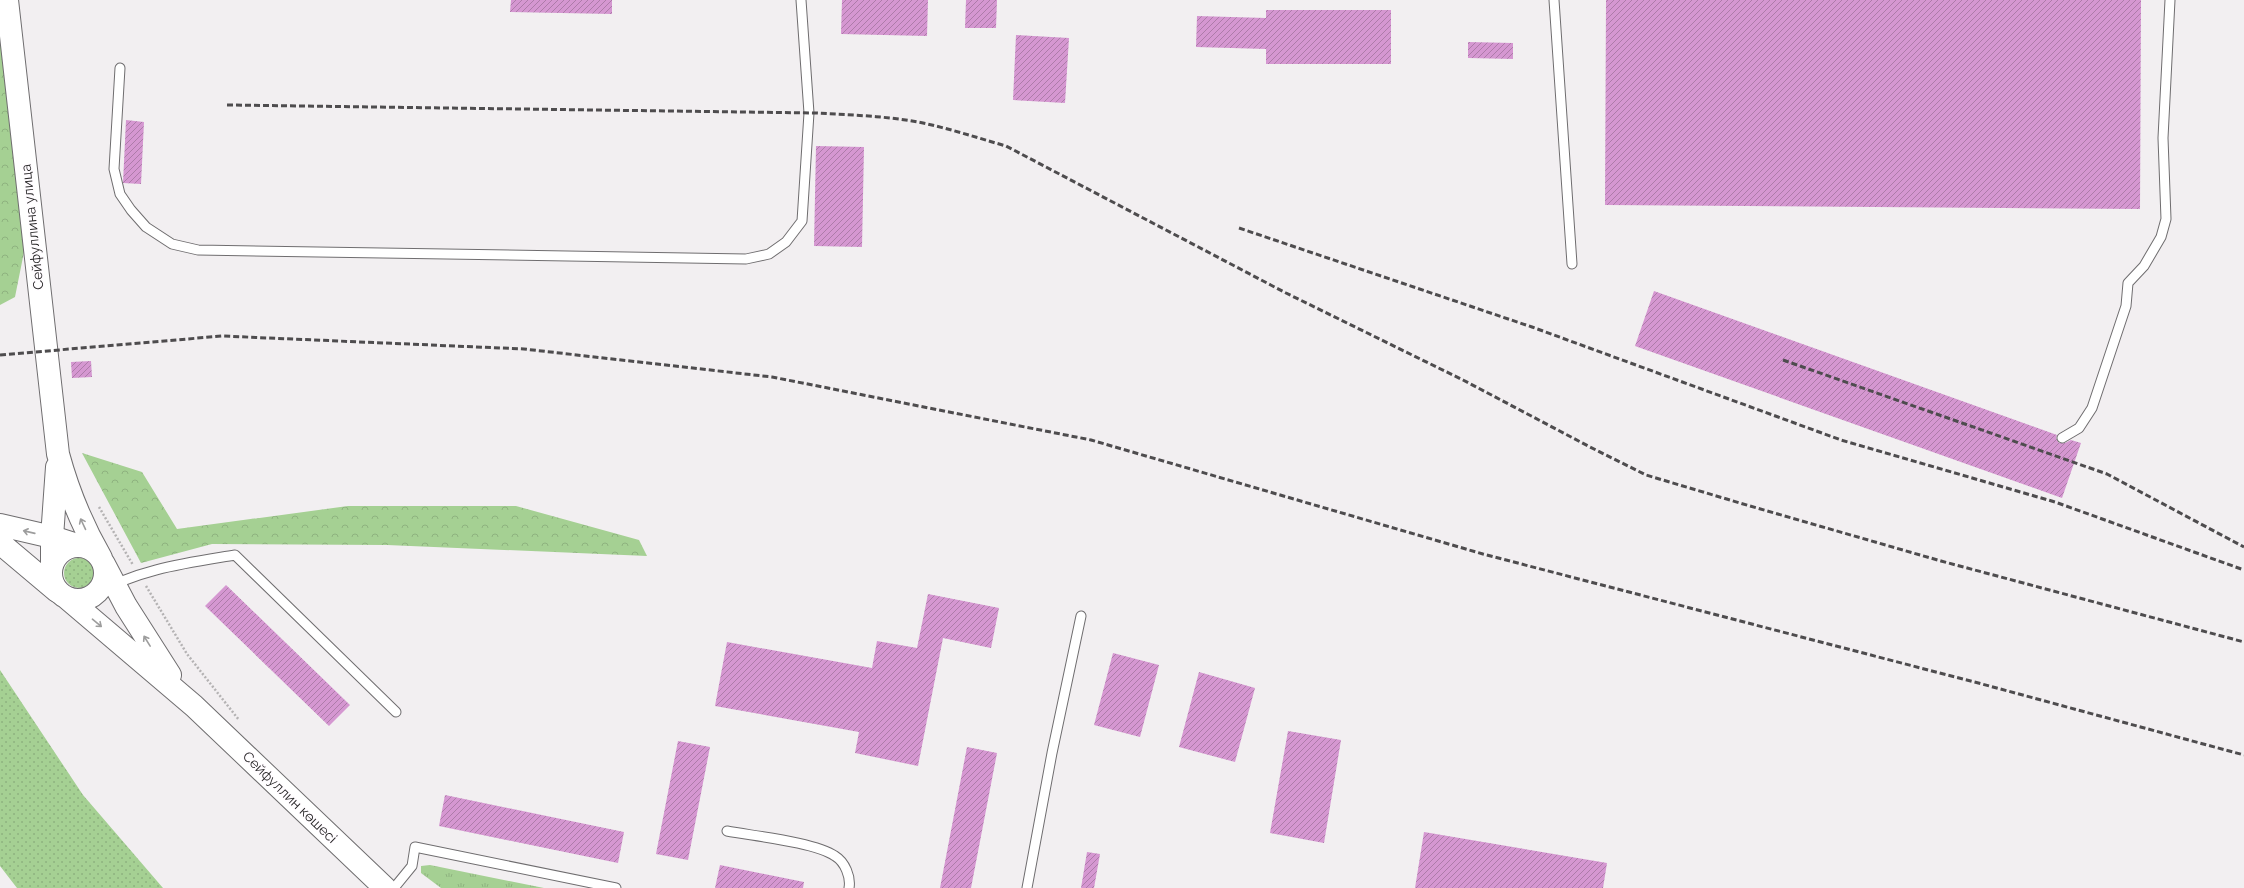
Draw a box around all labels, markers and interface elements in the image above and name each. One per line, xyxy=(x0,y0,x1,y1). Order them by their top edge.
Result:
street label: Сейфуллина улица xyxy=(17,163,47,291)
one-way arrow xyxy=(78,518,86,530)
one-way arrow xyxy=(23,527,36,535)
one-way arrow xyxy=(91,619,102,627)
one-way arrow xyxy=(143,635,151,646)
street label: Сейфуллин көшесі xyxy=(240,748,340,846)

